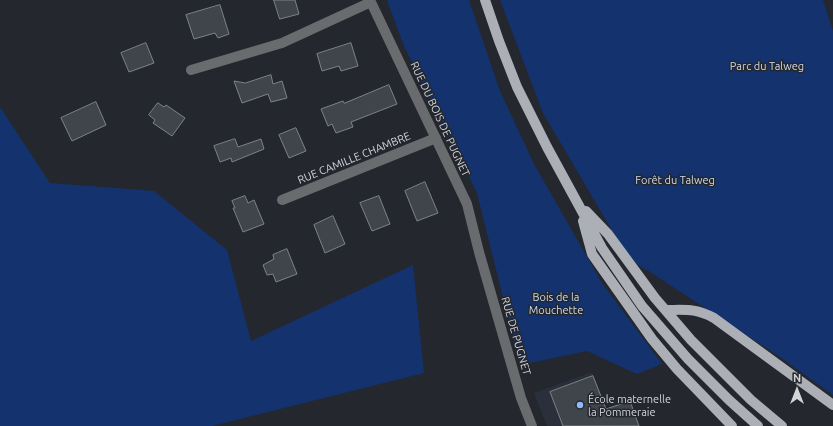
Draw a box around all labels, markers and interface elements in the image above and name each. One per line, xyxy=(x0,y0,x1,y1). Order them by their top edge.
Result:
street label: RUE DU BOIS DE PUGNET xyxy=(408,59,472,179)
park label: Parc du Talweg xyxy=(730,59,804,73)
street label: RUE CAMILLE CHAMBRE xyxy=(296,129,412,187)
park label: Forêt du Talweg xyxy=(635,173,715,187)
park label: Bois de la Mouchette xyxy=(529,290,583,316)
street label: RUE DE PUGNET xyxy=(498,295,534,377)
north arrow xyxy=(777,370,817,410)
text: N xyxy=(793,372,801,384)
place label: École maternelle la Pommeraie xyxy=(588,392,671,418)
marker: École maternelle la Pommeraie xyxy=(575,400,585,410)

